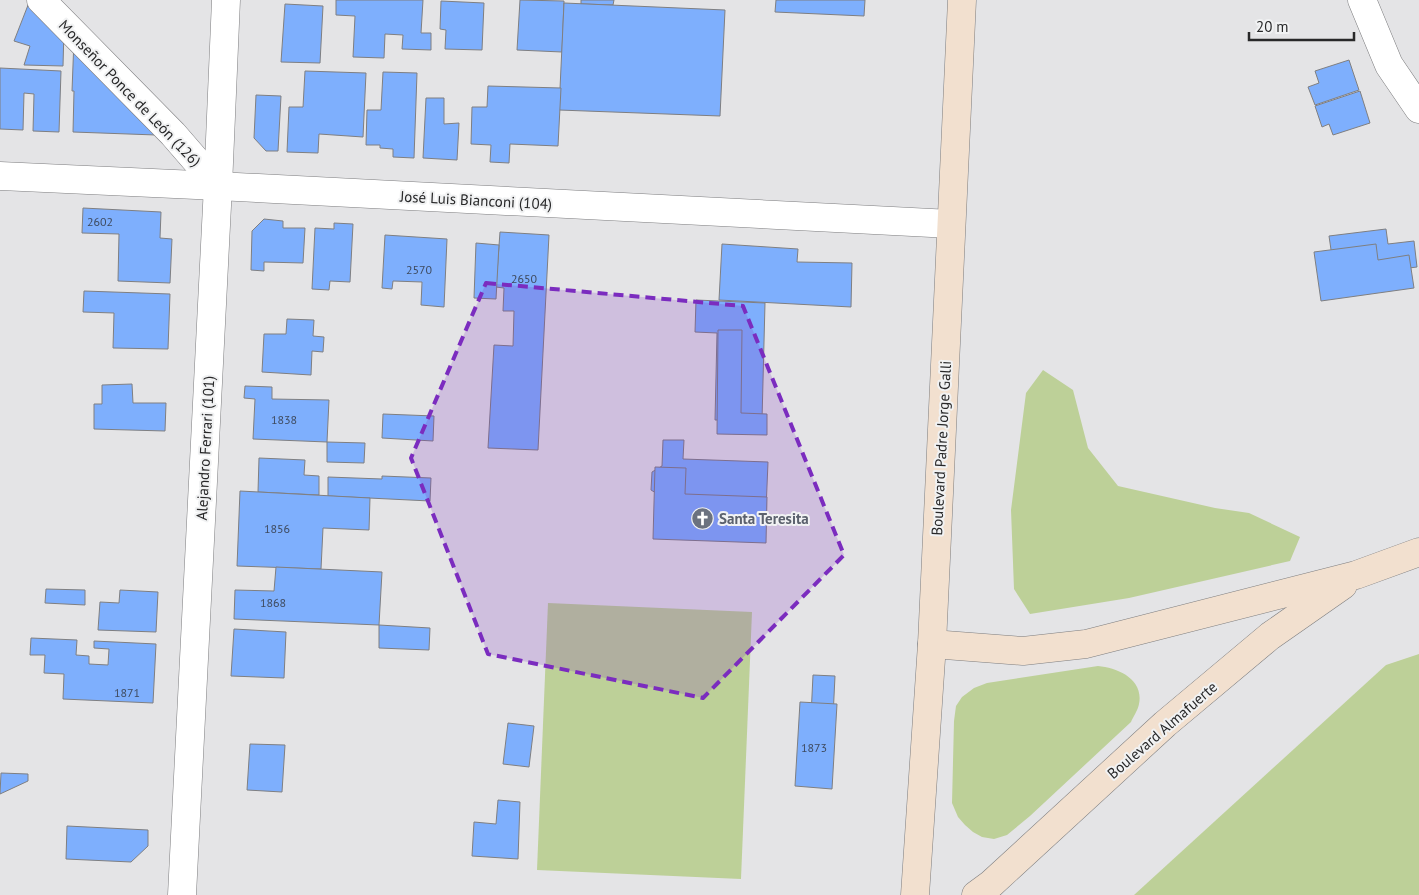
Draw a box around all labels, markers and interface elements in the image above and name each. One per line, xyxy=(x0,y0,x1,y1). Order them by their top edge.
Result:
scale bar xyxy=(1249,10,1354,42)
street label: Monseñor Ponce de León (126) xyxy=(55,16,205,170)
text: 20 m xyxy=(1256,17,1289,36)
street label: José Luis Bianconi (104) xyxy=(398,186,553,213)
house number: 2602 xyxy=(87,214,113,229)
house number: 2570 xyxy=(406,262,433,277)
house number: 2650 xyxy=(511,271,538,286)
street label: Boulevard Padre Jorge Galli xyxy=(927,360,955,536)
street label: Alejandro Ferrari (101) xyxy=(192,375,218,521)
house number: 1838 xyxy=(271,412,297,427)
church icon: Santa Teresita xyxy=(691,506,715,530)
place label: Santa Teresita xyxy=(719,509,809,528)
house number: 1856 xyxy=(264,521,290,536)
house number: 1868 xyxy=(260,595,286,610)
street label: Boulevard Almafuerte xyxy=(1103,677,1221,783)
house number: 1871 xyxy=(114,685,140,700)
house number: 1873 xyxy=(801,740,827,755)

